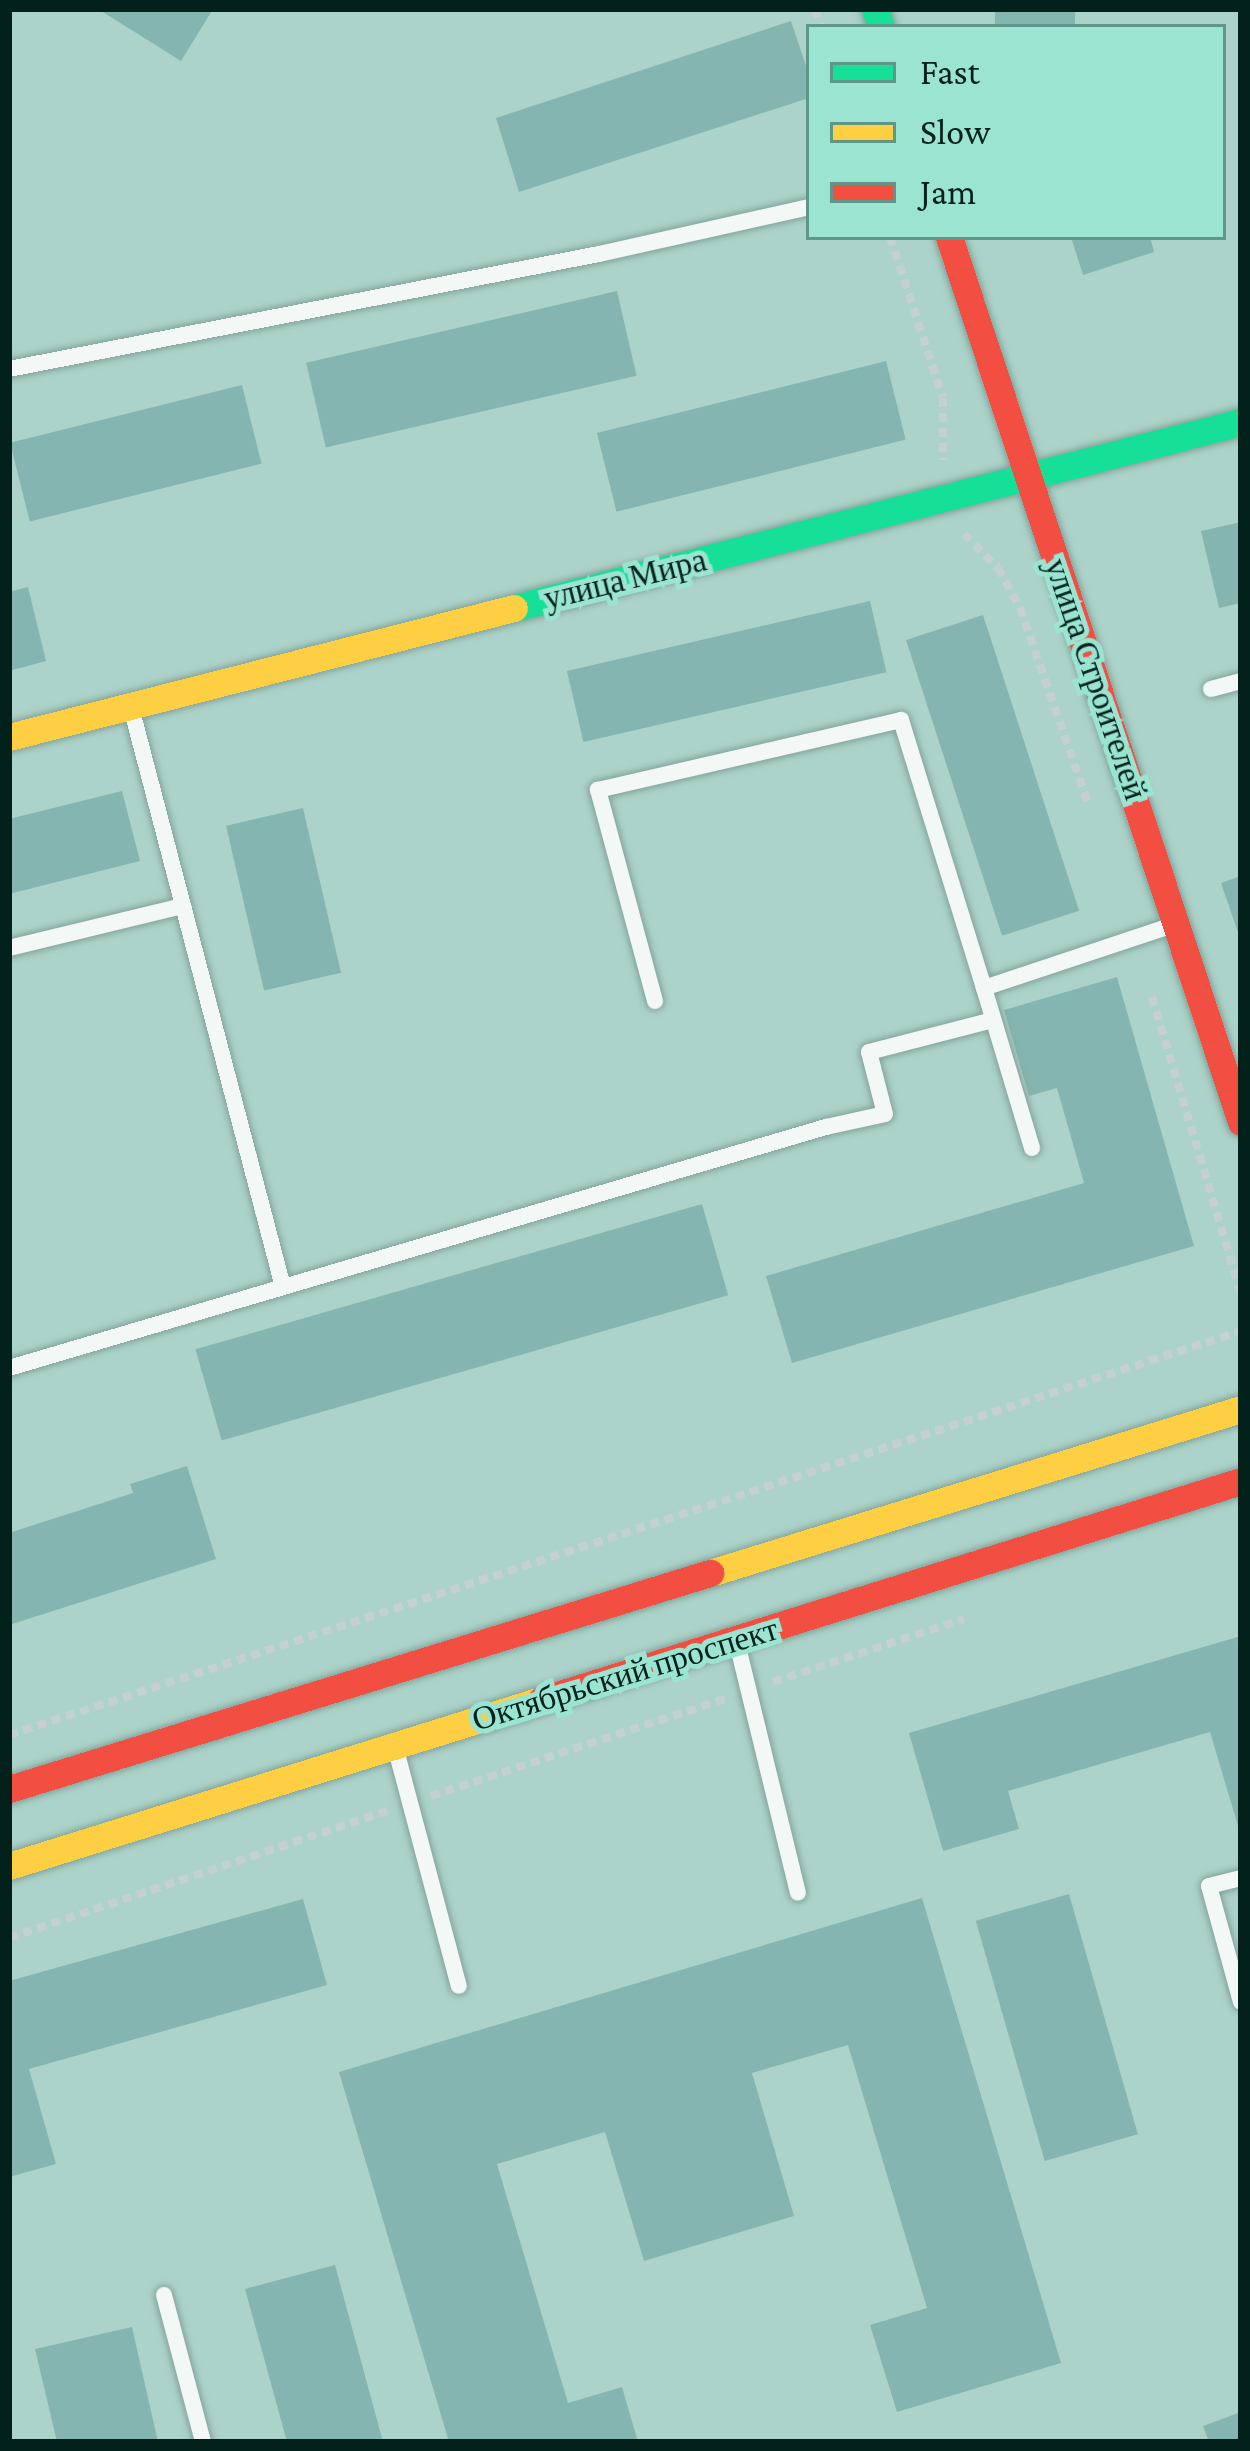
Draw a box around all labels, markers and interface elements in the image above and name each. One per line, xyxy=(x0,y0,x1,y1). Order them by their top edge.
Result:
legend xyxy=(806,24,1226,240)
text: Fast xyxy=(920,52,980,92)
text: Slow xyxy=(920,112,991,152)
text: Jam xyxy=(920,172,976,212)
street label: улица Мира xyxy=(540,540,710,618)
street label: улица Строителей xyxy=(1036,553,1156,805)
street label: Октябрьский проспект xyxy=(467,1609,783,1739)

